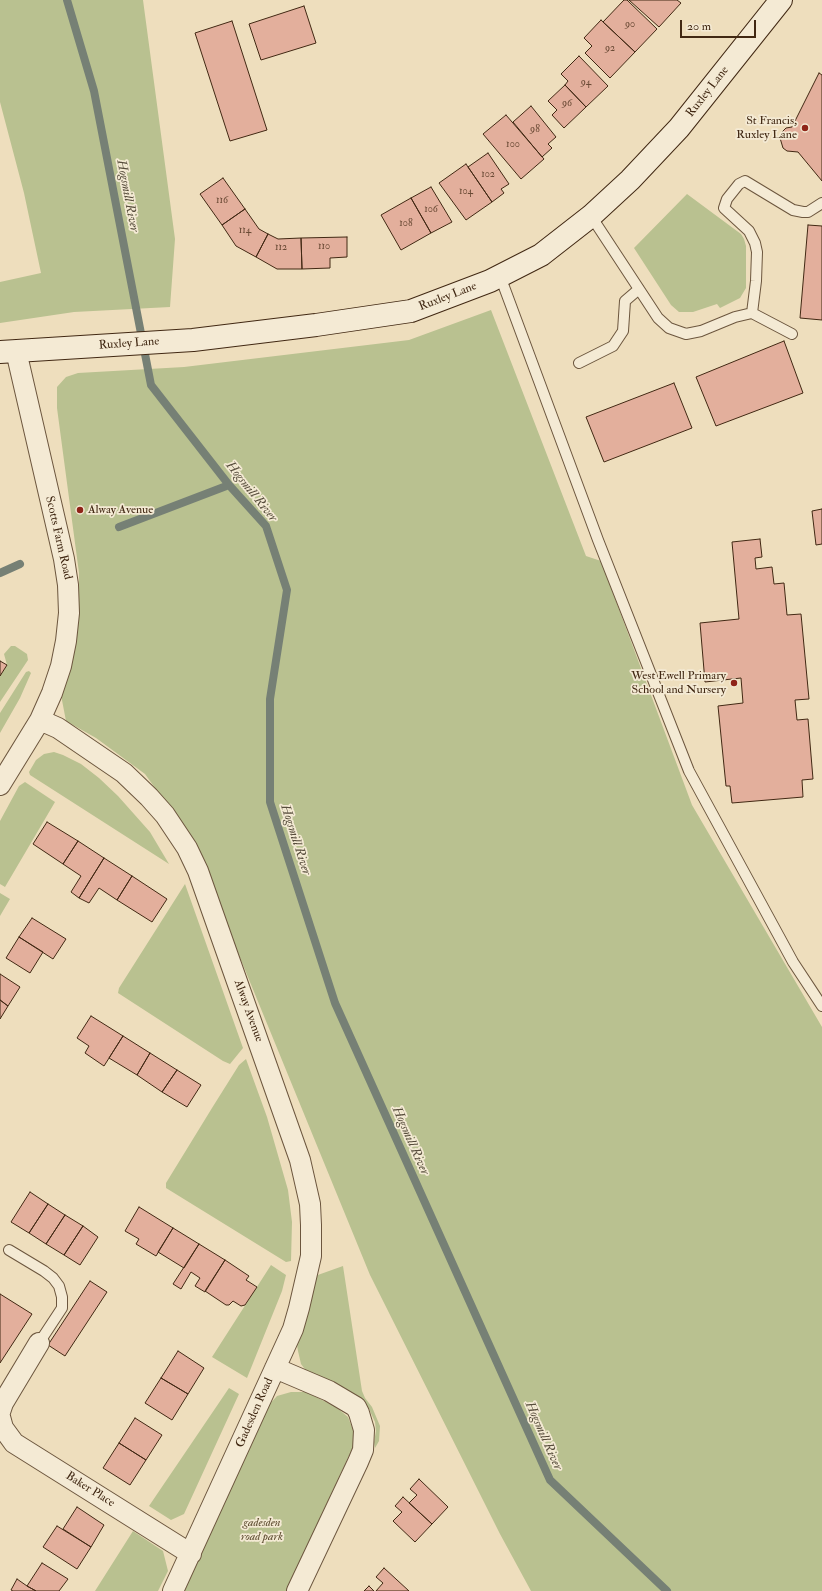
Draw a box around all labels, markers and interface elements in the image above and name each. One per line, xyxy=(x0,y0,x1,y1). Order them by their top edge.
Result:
scale bar xyxy=(682,12,758,38)
house number: 90 xyxy=(625,19,635,31)
text: 20 m xyxy=(687,19,711,34)
house number: 92 xyxy=(605,43,615,55)
street label: Ruxley Lane xyxy=(684,64,732,120)
house number: 94 xyxy=(581,77,591,89)
house number: 96 xyxy=(562,98,572,110)
place label: St Francis, Ruxley Lane xyxy=(736,114,797,142)
marker: St Francis, Ruxley Lane xyxy=(800,123,810,133)
house number: 98 xyxy=(530,124,540,136)
house number: 100 xyxy=(506,139,520,151)
water label: Hogsmill River xyxy=(112,159,142,233)
house number: 102 xyxy=(481,169,495,181)
house number: 104 xyxy=(459,186,473,198)
house number: 116 xyxy=(216,195,228,207)
house number: 106 xyxy=(424,204,438,216)
house number: 108 xyxy=(399,218,413,230)
house number: 114 xyxy=(239,225,251,237)
house number: 110 xyxy=(318,241,330,253)
house number: 112 xyxy=(275,242,287,254)
street label: Ruxley Lane xyxy=(417,279,479,315)
street label: Ruxley Lane xyxy=(98,335,160,353)
water label: Hogsmill River xyxy=(222,459,280,525)
street label: Scotts Farm Road xyxy=(41,495,75,581)
place label: Alway Avenue xyxy=(88,503,153,517)
marker: Alway Avenue xyxy=(75,505,85,515)
place label: West Ewell Primary School and Nursery xyxy=(631,669,726,697)
marker: West Ewell Primary School and Nursery xyxy=(729,678,739,688)
water label: Hogsmill River xyxy=(276,803,314,877)
street label: Alway Avenue xyxy=(230,978,266,1044)
water label: Hogsmill River xyxy=(388,1104,432,1178)
street label: Gadesden Road xyxy=(233,1376,277,1450)
water label: Hogsmill River xyxy=(521,1399,565,1473)
street label: Baker Place xyxy=(63,1469,117,1511)
park label: gadesden road park xyxy=(241,1516,283,1544)

